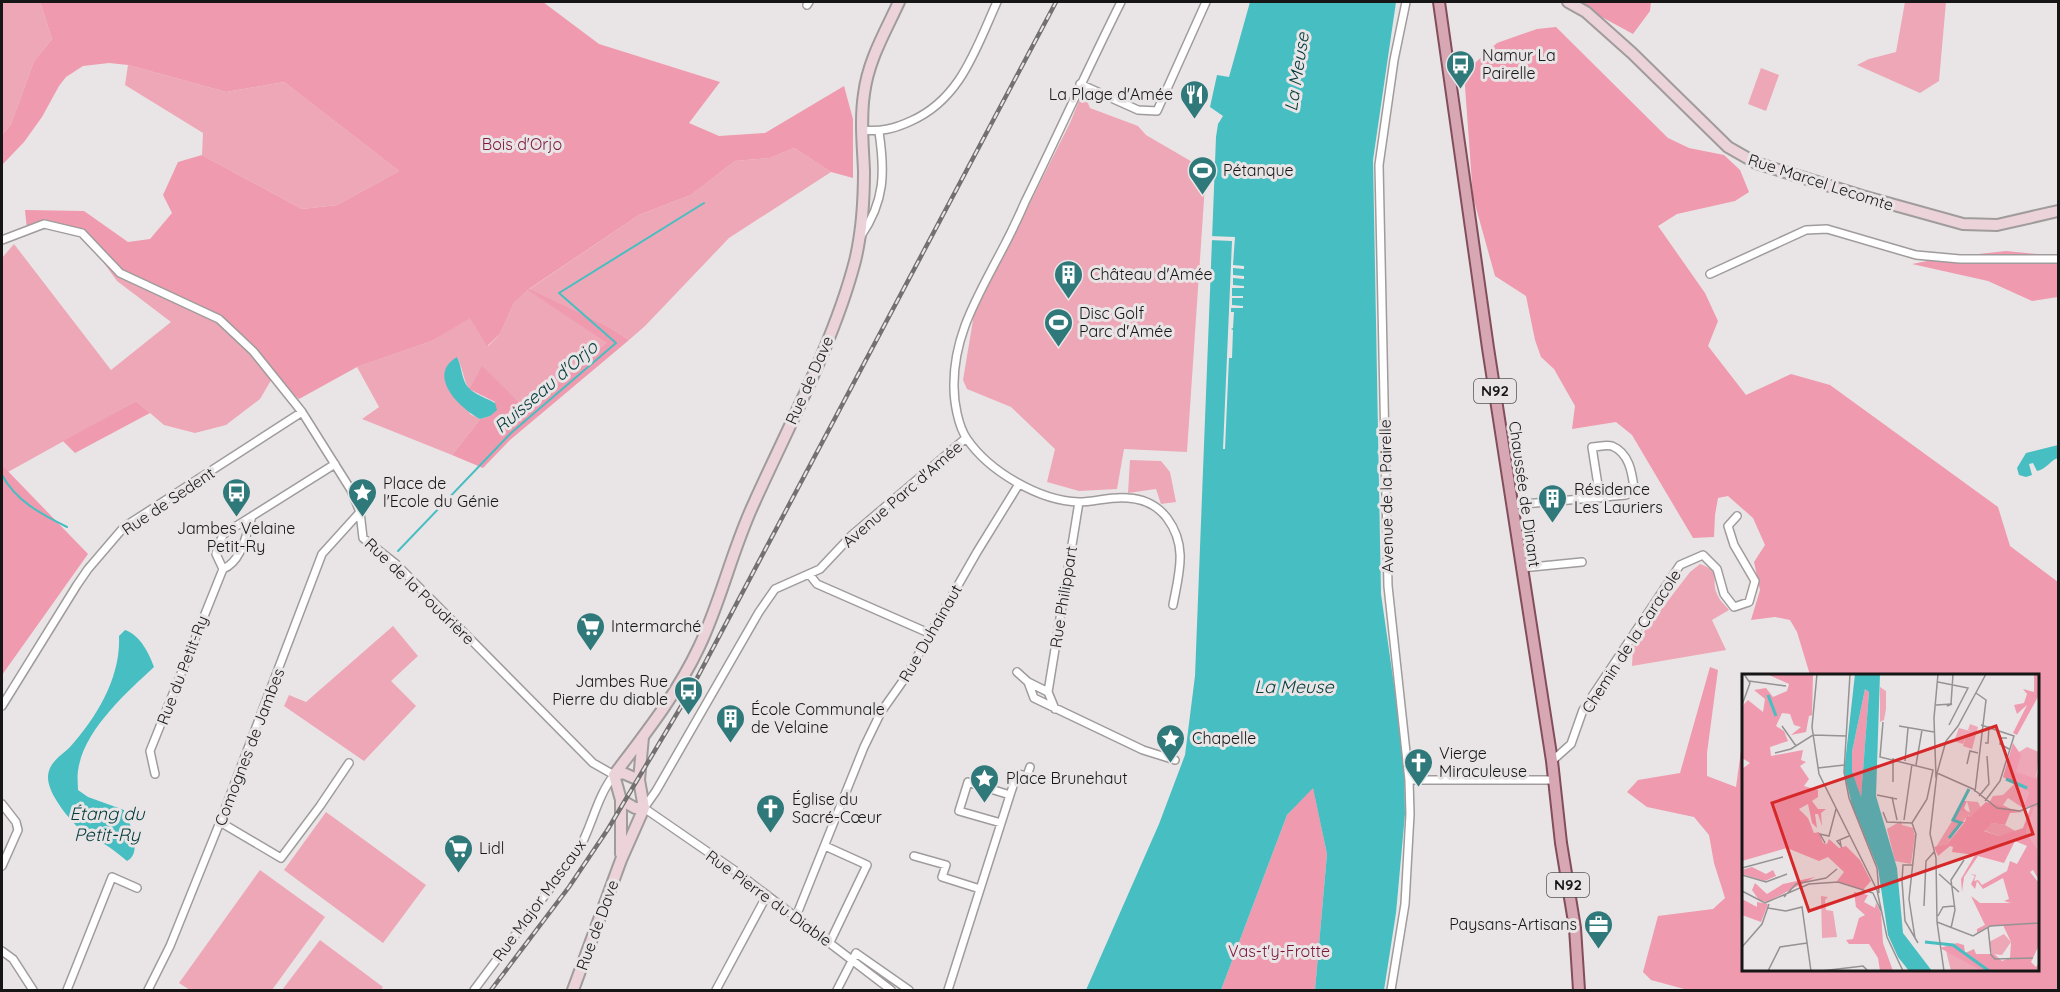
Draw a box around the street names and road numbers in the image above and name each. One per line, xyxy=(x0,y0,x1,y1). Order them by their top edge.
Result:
street label: Rue Marcel Lecomte xyxy=(1746,149,1896,215)
street label: Rue de Dave xyxy=(781,333,837,427)
road number: N92 xyxy=(1474,379,1516,403)
street label: Avenue de la Pairelle xyxy=(1375,419,1397,573)
street label: Chaussée de Dinant xyxy=(1505,420,1545,568)
street label: Avenue Parc d'Amée xyxy=(838,436,966,552)
street label: Rue de Sedent xyxy=(118,463,218,539)
street label: Rue de la Poudrière xyxy=(361,533,479,649)
street label: Rue Philippart xyxy=(1045,545,1081,649)
street label: Chemin de la Caracole xyxy=(1577,565,1685,717)
street label: Rue Duhainaut xyxy=(894,581,966,685)
street label: Rue du Petit-Ry xyxy=(152,613,212,727)
street label: Comognes de Jambes xyxy=(210,665,288,829)
street label: Rue Major Mascaux xyxy=(488,835,590,965)
street label: Rue Pierre du Diable xyxy=(702,846,836,950)
road number: N92 xyxy=(1547,873,1589,897)
street label: Rue de Dave xyxy=(571,877,623,973)

